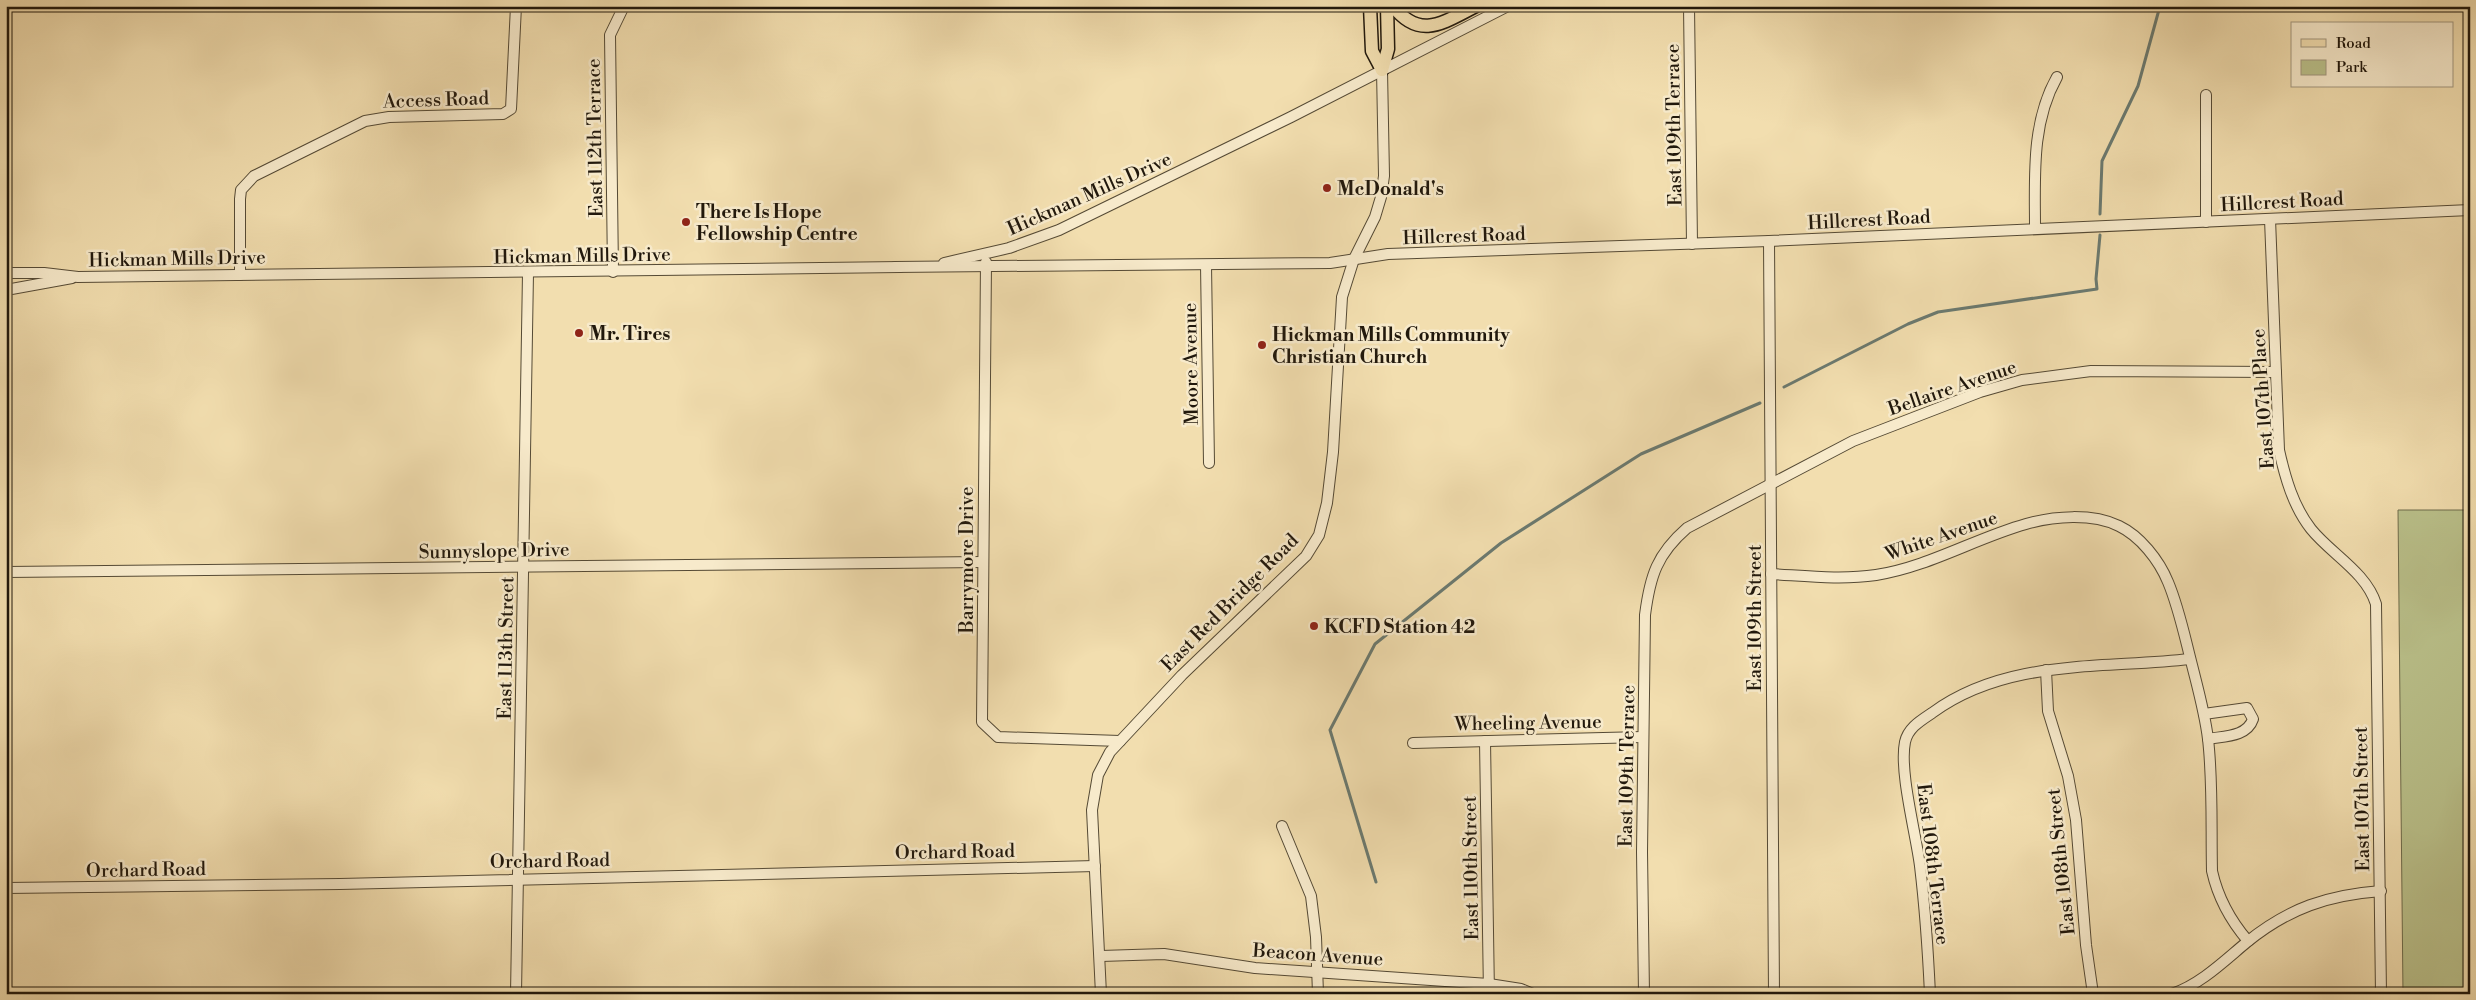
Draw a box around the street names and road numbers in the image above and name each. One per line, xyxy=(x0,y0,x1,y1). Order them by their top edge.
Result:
street label: East 109th Terrace xyxy=(1661,44,1687,206)
street label: East 112th Terrace xyxy=(582,58,608,218)
street label: Access Road xyxy=(382,86,490,114)
street label: Hickman Mills Drive xyxy=(1003,147,1175,241)
street label: Hillcrest Road xyxy=(2220,187,2344,217)
street label: Hillcrest Road xyxy=(1807,205,1931,235)
street label: Hillcrest Road xyxy=(1402,222,1526,250)
street label: Hickman Mills Drive xyxy=(493,242,671,270)
street label: Hickman Mills Drive xyxy=(88,245,266,273)
street label: Moore Avenue xyxy=(1178,303,1204,425)
street label: East 107th Place xyxy=(2246,328,2280,470)
street label: Bellaire Avenue xyxy=(1884,355,2020,421)
street label: Barrymore Drive xyxy=(955,487,979,634)
street label: White Avenue xyxy=(1881,506,2001,567)
street label: East Red Bridge Road xyxy=(1156,529,1304,677)
street label: Sunnyslope Drive xyxy=(418,538,570,564)
street label: East 109th Street xyxy=(1743,544,1767,692)
street label: East 113th Street xyxy=(493,576,519,720)
street label: East 109th Terrace xyxy=(1614,685,1640,847)
street label: Wheeling Avenue xyxy=(1453,710,1602,736)
street label: East 107th Street xyxy=(2349,726,2375,872)
street label: East 108th Terrace xyxy=(1911,782,1955,946)
street label: East 108th Street xyxy=(2041,787,2081,936)
street label: East 110th Street xyxy=(1458,795,1484,941)
street label: Orchard Road xyxy=(895,839,1015,865)
street label: Orchard Road xyxy=(490,848,610,874)
street label: Orchard Road xyxy=(86,857,206,883)
street label: Beacon Avenue xyxy=(1251,938,1384,972)

